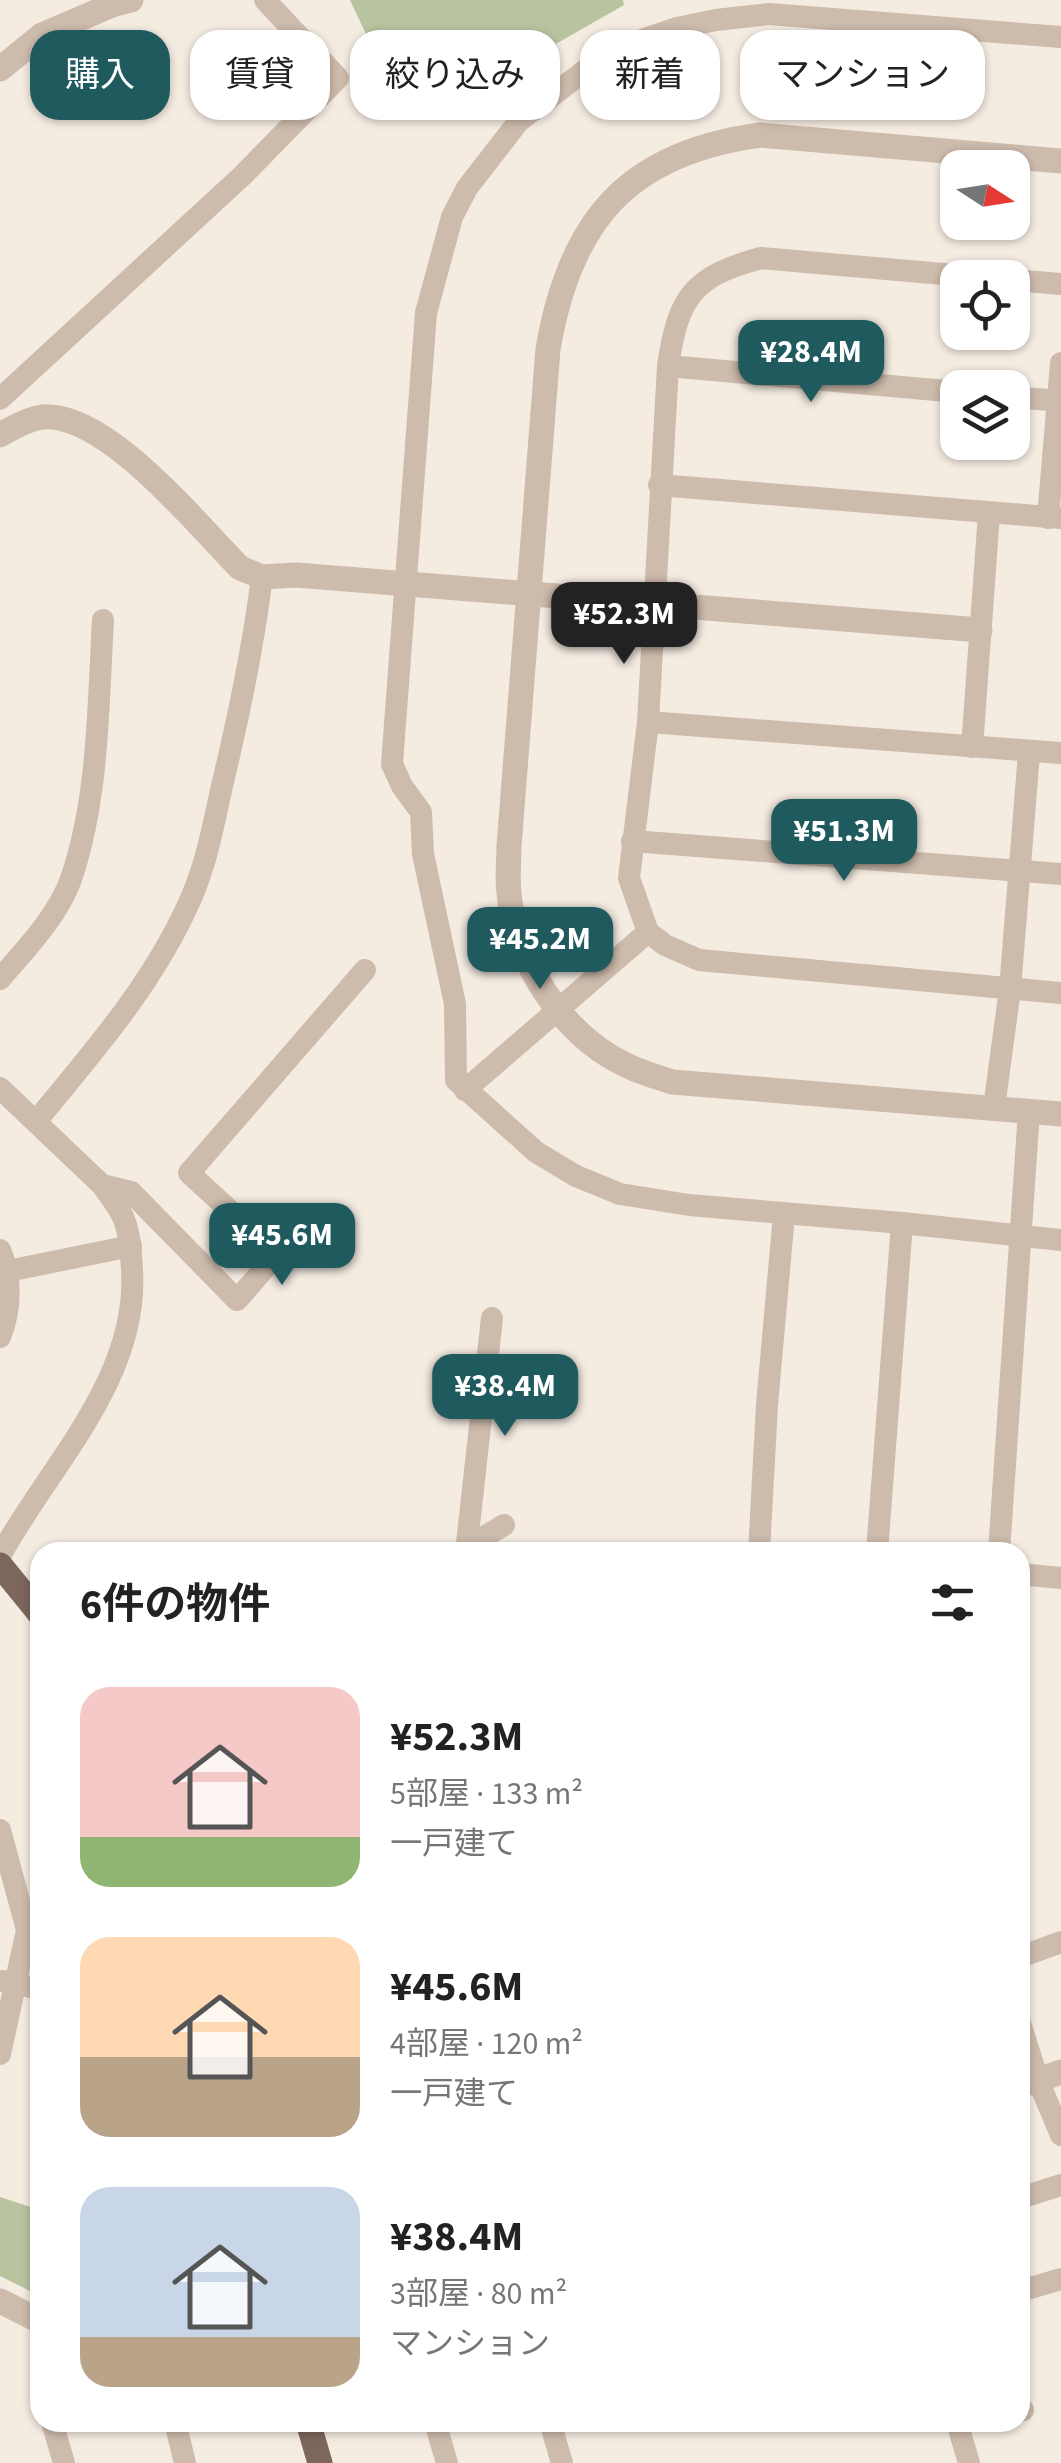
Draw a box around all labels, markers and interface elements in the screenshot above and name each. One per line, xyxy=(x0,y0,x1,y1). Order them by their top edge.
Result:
chip: 購入 xyxy=(30,30,170,120)
chip: 賃貸 xyxy=(190,30,330,120)
chip: 絞り込み xyxy=(350,30,560,120)
chip: 新着 xyxy=(580,30,720,120)
chip: マンション xyxy=(740,30,985,120)
north arrow xyxy=(940,150,1030,240)
map controls xyxy=(940,150,1030,460)
button: locate xyxy=(940,260,1030,350)
pin: ¥28.4M xyxy=(730,320,892,405)
text: ¥28.4M xyxy=(760,329,862,375)
button: layers xyxy=(940,370,1030,460)
pin: ¥52.3M xyxy=(543,582,705,667)
text: ¥52.3M xyxy=(573,591,675,637)
pin: ¥51.3M xyxy=(763,799,925,884)
text: ¥51.3M xyxy=(793,808,895,854)
pin: ¥45.2M xyxy=(459,907,621,992)
text: ¥45.2M xyxy=(489,916,591,962)
pin: ¥45.6M xyxy=(201,1203,363,1288)
text: ¥45.6M xyxy=(231,1212,333,1258)
pin: ¥38.4M xyxy=(424,1354,586,1439)
text: ¥38.4M xyxy=(454,1363,556,1409)
text: 6件の物件 xyxy=(80,1575,270,1635)
icon: filters xyxy=(925,1575,980,1630)
text: ¥52.3M xyxy=(390,1707,523,1767)
icon: home xyxy=(160,1727,280,1847)
text: 5部屋 · 133 m² xyxy=(390,1771,583,1817)
text: 一戸建て xyxy=(390,1821,518,1867)
text: ¥45.6M xyxy=(390,1957,523,2017)
icon: home xyxy=(160,1977,280,2097)
text: 4部屋 · 120 m² xyxy=(390,2021,583,2067)
text: 一戸建て xyxy=(390,2071,518,2117)
text: ¥38.4M xyxy=(390,2207,523,2267)
icon: home xyxy=(160,2227,280,2347)
text: 3部屋 · 80 m² xyxy=(390,2271,567,2317)
text: マンション xyxy=(390,2321,550,2367)

